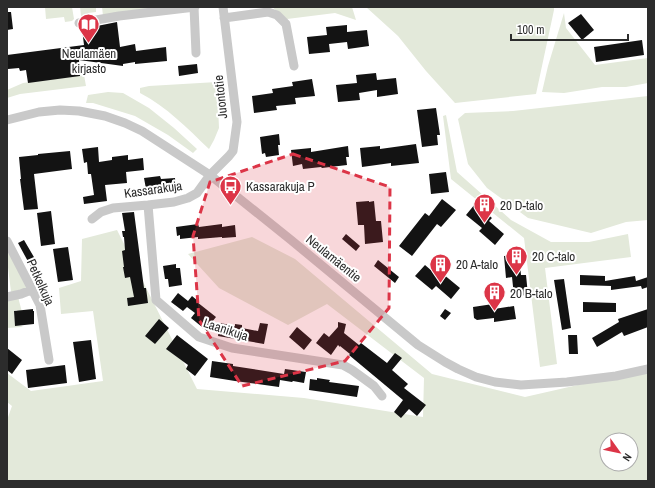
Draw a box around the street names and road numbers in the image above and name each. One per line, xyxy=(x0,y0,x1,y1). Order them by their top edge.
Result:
street label: Juontotie xyxy=(210,74,231,120)
street label: Kassarakuja xyxy=(123,177,183,202)
street label: Neulamäentie xyxy=(303,231,365,286)
street label: Petkelkuja xyxy=(23,256,58,308)
street label: Laanikuja xyxy=(201,314,251,345)

